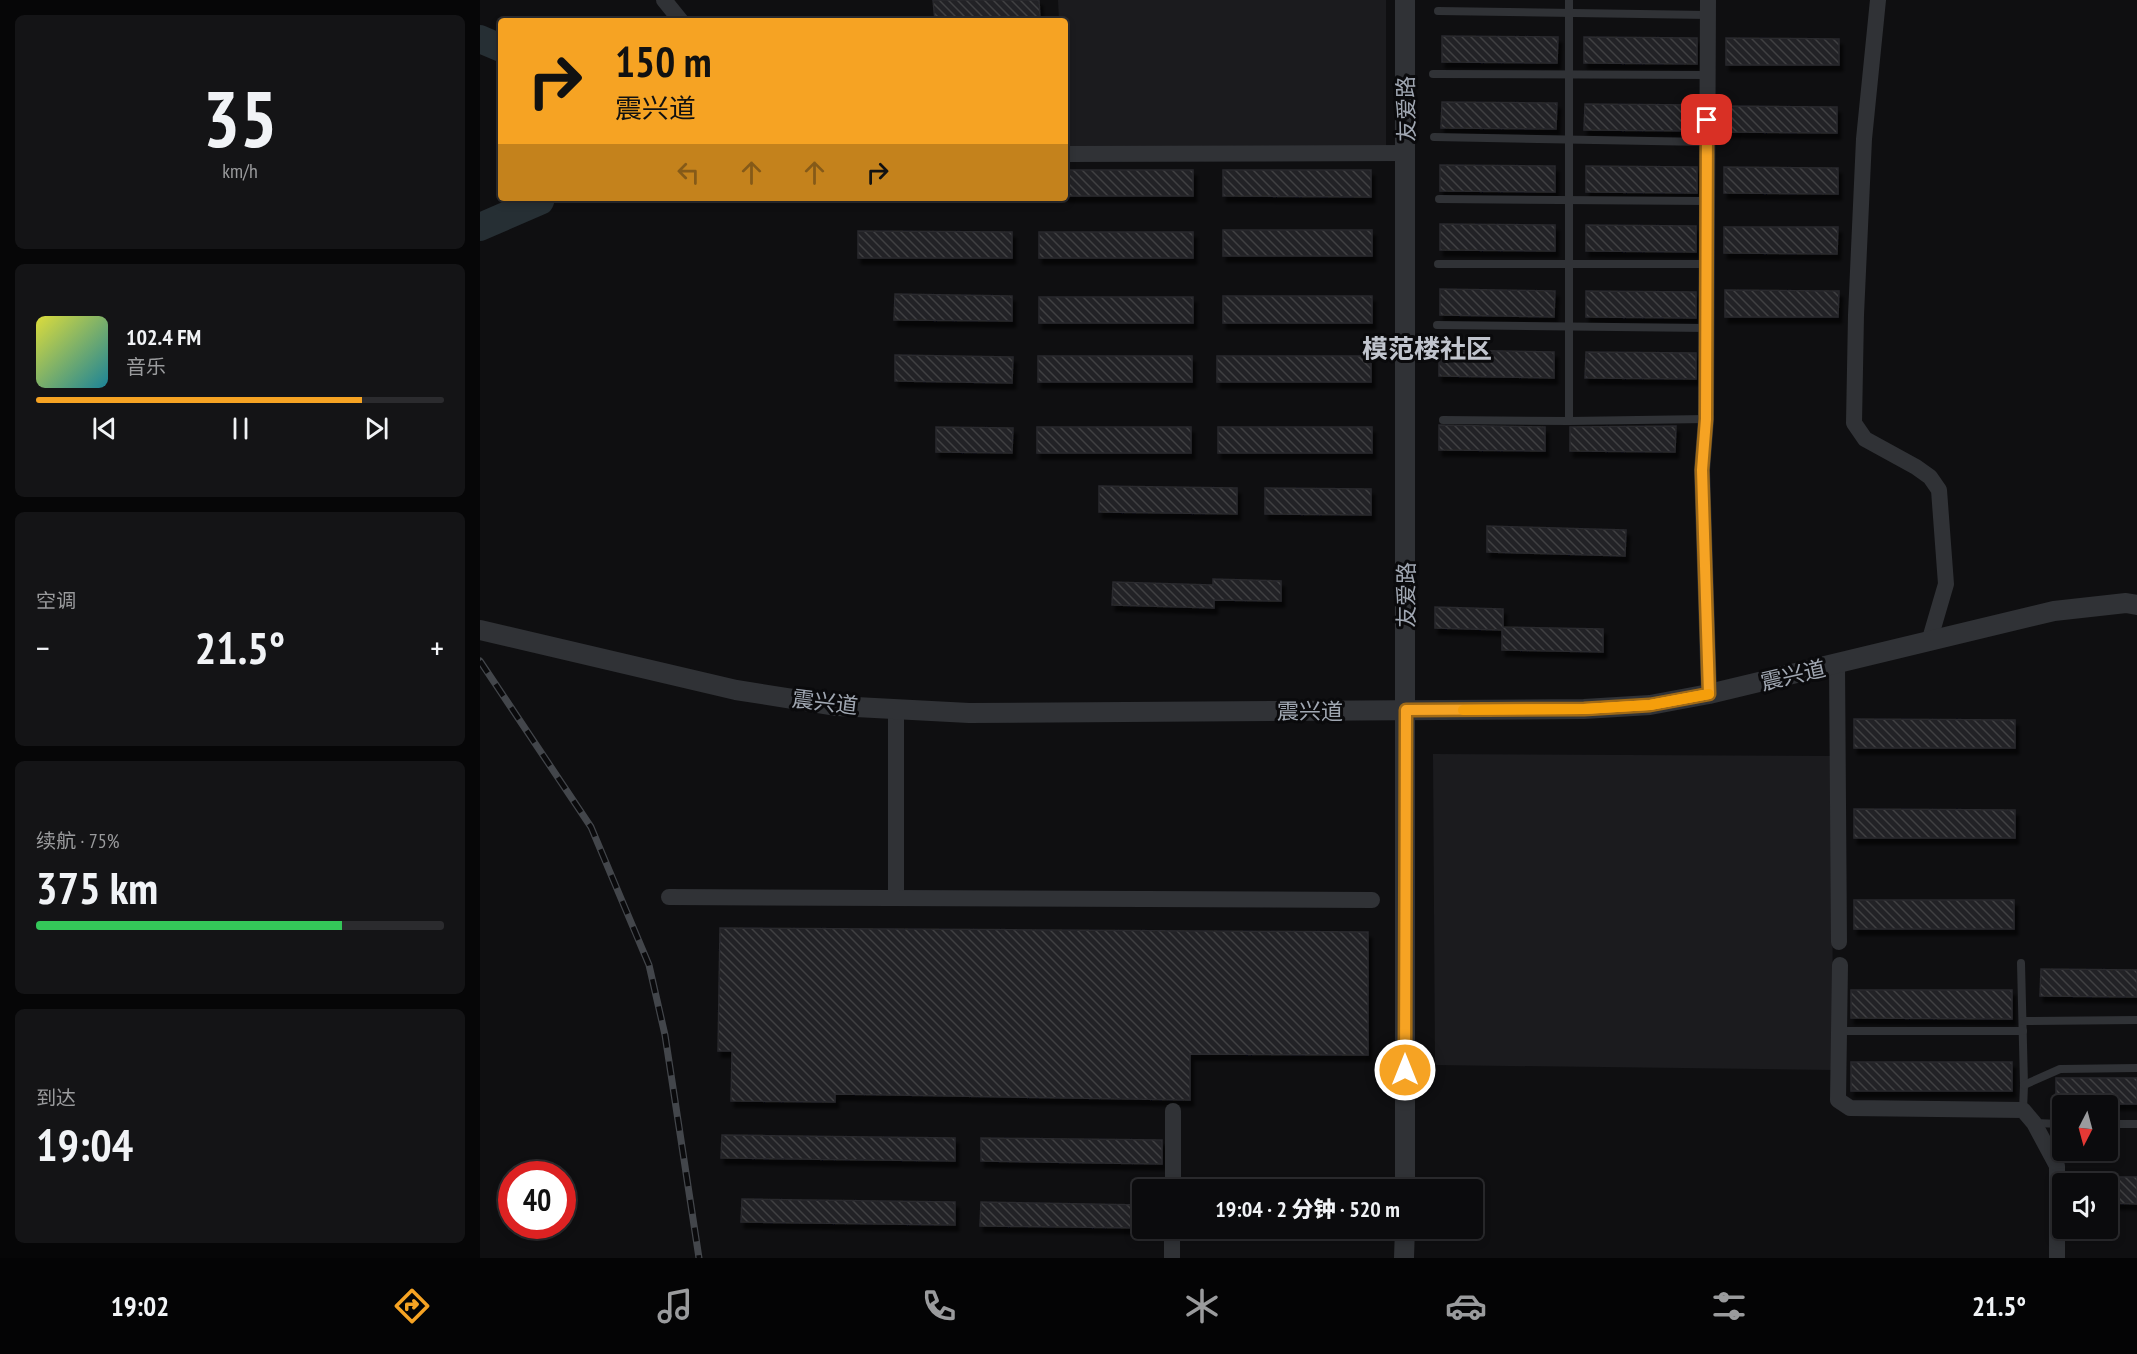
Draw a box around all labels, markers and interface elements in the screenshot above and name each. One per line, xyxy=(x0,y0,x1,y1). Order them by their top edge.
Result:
text: 150 m xyxy=(615,34,712,89)
icon: right xyxy=(516,42,594,120)
text: 35 xyxy=(203,68,277,169)
street label: 友爱路 xyxy=(1391,76,1421,142)
text: 震兴道 xyxy=(615,91,696,125)
pin xyxy=(1681,94,1732,145)
icon: arrive xyxy=(1690,103,1723,136)
icon: left xyxy=(672,156,705,189)
icon: ahead xyxy=(735,156,768,189)
icon: ahead xyxy=(798,156,831,189)
icon: right xyxy=(861,156,894,189)
text: km/h xyxy=(222,158,258,184)
text: 102.4 FM xyxy=(126,323,201,351)
district label: 模范楼社区 xyxy=(1362,332,1492,365)
text: 音乐 xyxy=(126,354,166,380)
icon: previous xyxy=(88,412,121,445)
icon: pause xyxy=(224,412,257,445)
icon: next xyxy=(360,412,393,445)
street label: 友爱路 xyxy=(1392,562,1420,628)
text: 空调 xyxy=(36,588,76,614)
text: 21.5° xyxy=(195,618,285,676)
text: − xyxy=(36,626,50,669)
text: + xyxy=(430,626,444,669)
street label: 震兴道 xyxy=(1758,654,1828,696)
street label: 震兴道 xyxy=(791,684,859,720)
street label: 震兴道 xyxy=(1277,697,1343,725)
text: 续航 · 75% xyxy=(36,828,119,854)
text: 375 km xyxy=(36,858,158,916)
position arrow xyxy=(1373,1038,1437,1102)
text: 到达 xyxy=(36,1085,76,1111)
north arrow xyxy=(2052,1095,2118,1161)
map controls xyxy=(2052,1095,2118,1239)
text: 19:04 xyxy=(36,1115,133,1173)
speed limit sign: 40 xyxy=(498,1161,576,1239)
button: sound xyxy=(2052,1173,2118,1239)
text: 19:04 · 2 分钟 · 520 m xyxy=(1215,1195,1400,1223)
icon: directions xyxy=(391,1285,433,1327)
icon: music xyxy=(654,1285,696,1327)
icon: phone xyxy=(918,1285,960,1327)
icon: climate xyxy=(1181,1285,1223,1327)
icon: car xyxy=(1445,1285,1487,1327)
icon: filters xyxy=(1708,1285,1750,1327)
text: 19:02 xyxy=(111,1289,169,1323)
text: 21.5° xyxy=(1972,1289,2026,1323)

